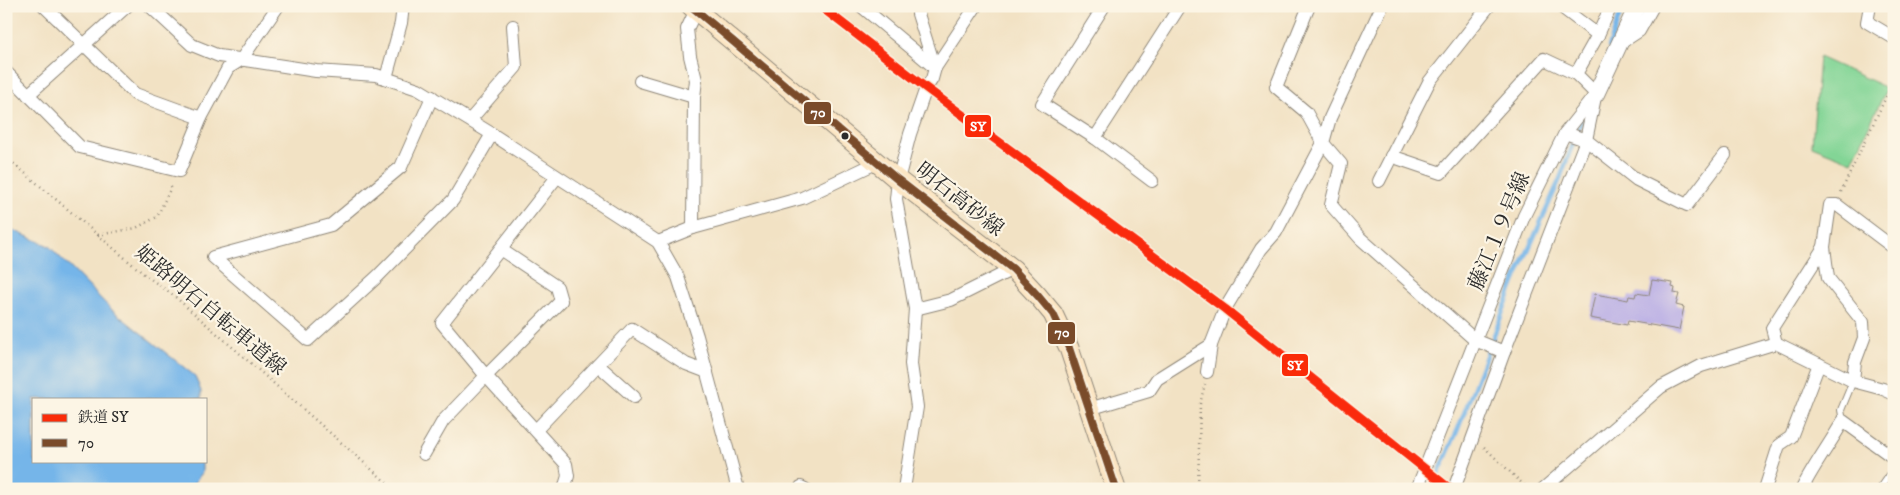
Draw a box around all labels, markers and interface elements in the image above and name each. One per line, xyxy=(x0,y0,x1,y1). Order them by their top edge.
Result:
line badge: 70 xyxy=(803,101,832,125)
text: 70 xyxy=(811,104,826,122)
line badge: SY xyxy=(964,114,992,138)
text: SY xyxy=(970,118,987,136)
unlabelled marker xyxy=(840,131,850,141)
street label: 明石高砂線 xyxy=(910,157,1009,242)
street label: 藤江１９号線 xyxy=(1463,168,1537,294)
street label: 姫路明石自転車道線 xyxy=(130,240,291,381)
line badge: 70 xyxy=(1047,321,1076,345)
text: 70 xyxy=(1055,324,1070,342)
line badge: SY xyxy=(1281,353,1309,377)
text: SY xyxy=(1287,357,1304,375)
legend xyxy=(32,398,208,462)
text: 鉄道 SY xyxy=(78,408,129,427)
text: 70 xyxy=(78,434,94,453)

